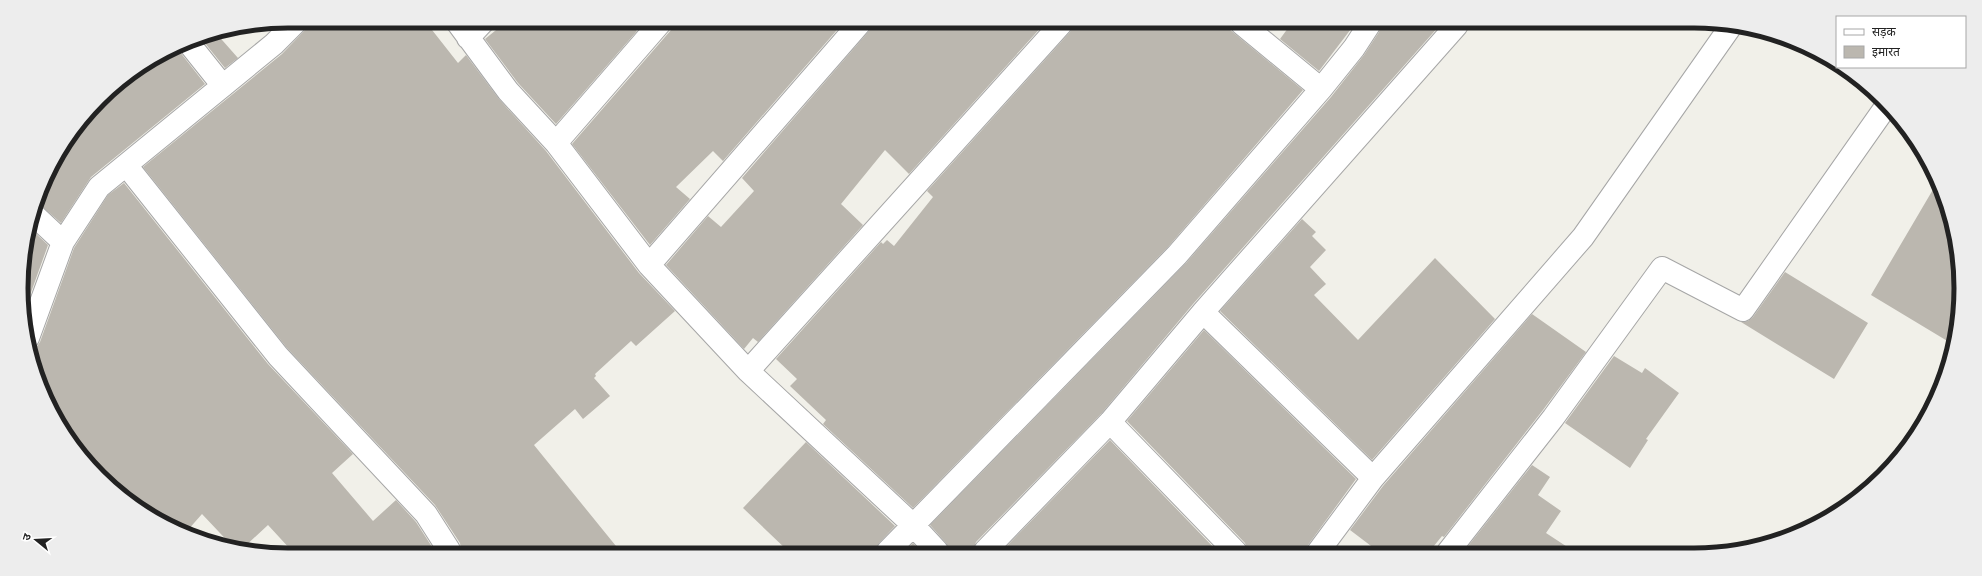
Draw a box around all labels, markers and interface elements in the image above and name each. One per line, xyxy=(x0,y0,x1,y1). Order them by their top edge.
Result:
legend xyxy=(1836,16,1966,68)
text: सड़क xyxy=(1872,25,1897,39)
text: इमारत xyxy=(1872,45,1901,59)
north arrow xyxy=(16,520,56,560)
text: उ xyxy=(20,531,34,542)

